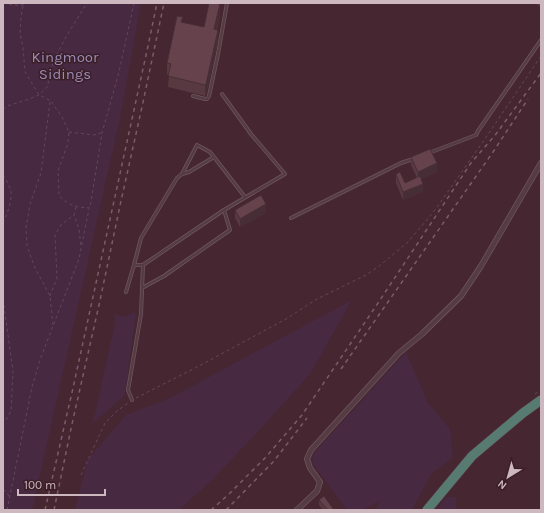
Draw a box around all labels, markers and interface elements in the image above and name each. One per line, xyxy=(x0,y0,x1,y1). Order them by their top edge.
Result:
park label: Kingmoor Sidings xyxy=(32,48,99,83)
north arrow xyxy=(488,457,528,497)
scale bar xyxy=(18,471,105,497)
text: N xyxy=(495,477,509,492)
text: 100 m xyxy=(24,478,56,492)

